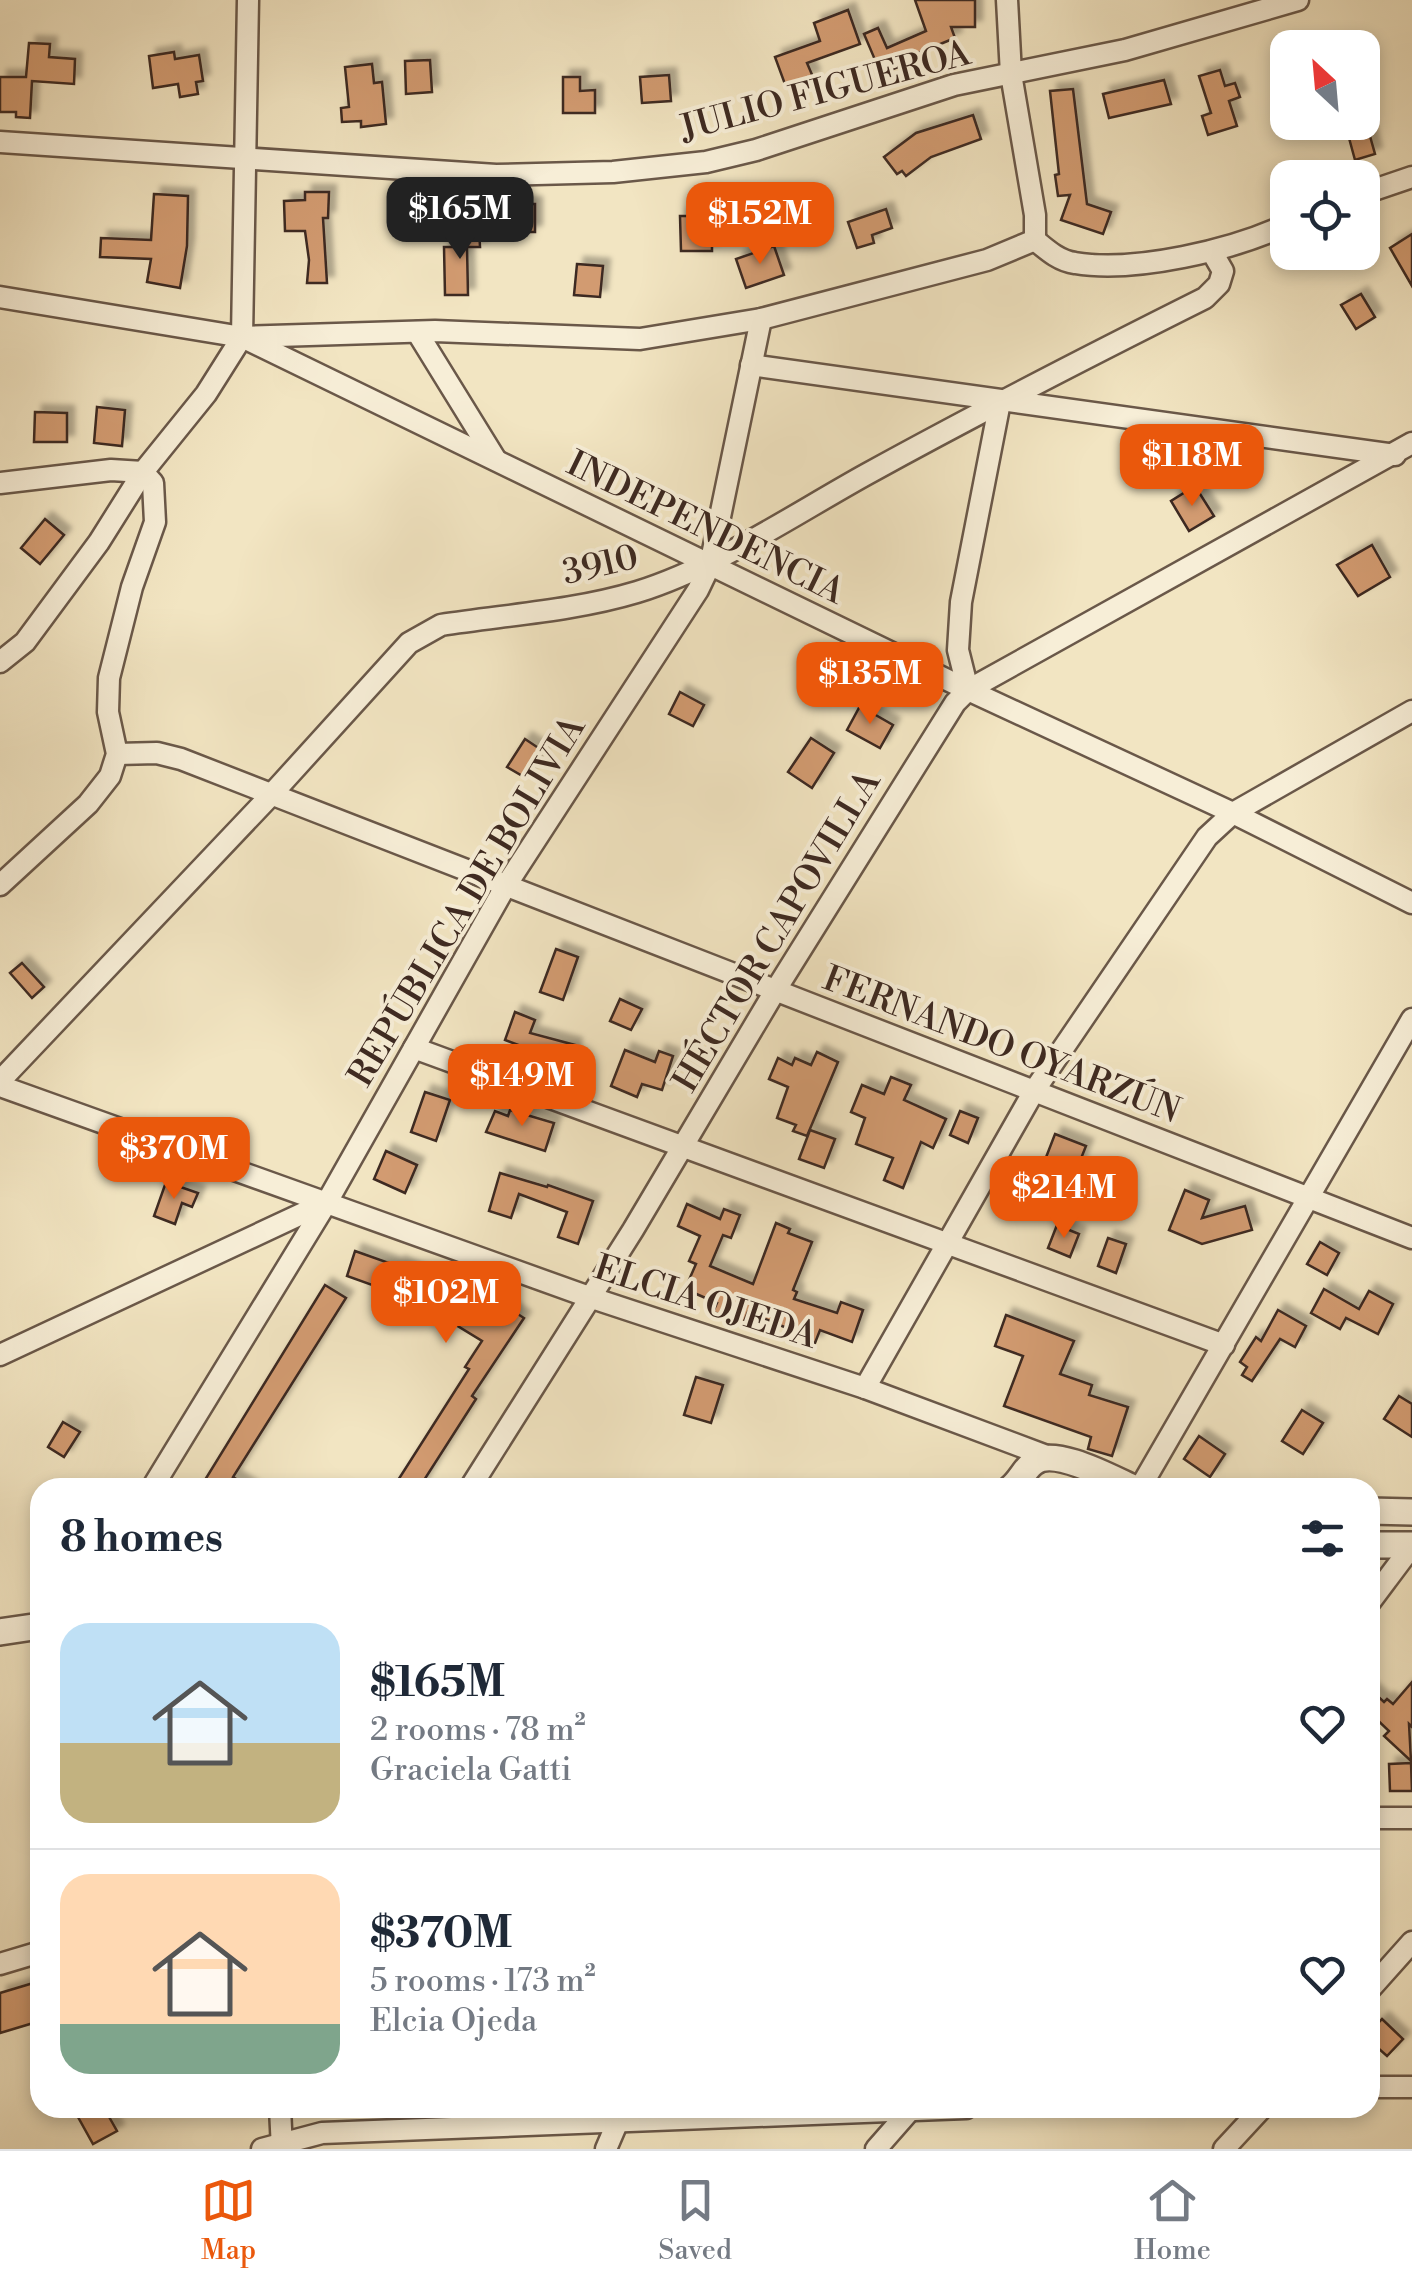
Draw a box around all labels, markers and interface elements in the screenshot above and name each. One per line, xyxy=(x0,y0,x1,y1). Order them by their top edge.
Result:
north arrow xyxy=(1270,30,1380,140)
map controls xyxy=(1270,30,1380,270)
street label: JULIO FIGUEROA xyxy=(674,32,976,151)
button: locate xyxy=(1270,160,1380,270)
pin: $165M xyxy=(390,177,530,262)
pin: $152M xyxy=(690,182,830,267)
text: $165M xyxy=(409,189,511,229)
text: $152M xyxy=(708,194,812,234)
pin: $118M xyxy=(1122,424,1262,509)
text: $118M xyxy=(1142,436,1242,476)
street label: INDEPENDENCIA xyxy=(560,443,852,615)
street label: 3910 xyxy=(558,536,642,595)
pin: $135M xyxy=(800,642,940,727)
text: $135M xyxy=(818,654,922,694)
street label: REPÚBLICA DE BOLIVIA xyxy=(338,707,595,1095)
street label: HÉCTOR CAPOVILLA xyxy=(663,761,891,1100)
street label: FERNANDO OYARZÚN xyxy=(817,956,1187,1133)
pin: $149M xyxy=(452,1044,592,1129)
text: $149M xyxy=(470,1056,574,1096)
pin: $370M xyxy=(104,1117,244,1202)
text: $370M xyxy=(120,1129,228,1169)
pin: $214M xyxy=(994,1156,1134,1241)
text: $214M xyxy=(1012,1168,1116,1208)
street label: ELCIA OJEDA xyxy=(589,1246,823,1359)
pin: $102M xyxy=(376,1261,516,1346)
text: $102M xyxy=(393,1273,499,1313)
icon: filters xyxy=(1295,1511,1350,1566)
text: 8 homes xyxy=(60,1512,223,1565)
text: $165M xyxy=(370,1657,505,1710)
icon: home xyxy=(140,1663,260,1783)
icon: heart xyxy=(1295,1696,1350,1751)
text: 2 rooms · 78 m² xyxy=(370,1710,586,1750)
text: Graciela Gatti xyxy=(370,1750,572,1790)
text: $370M xyxy=(370,1908,512,1961)
icon: home xyxy=(140,1914,260,2034)
icon: heart xyxy=(1295,1947,1350,2002)
text: 5 rooms · 173 m² xyxy=(370,1961,596,2001)
text: Elcia Ojeda xyxy=(370,2001,537,2041)
tab: Map xyxy=(201,2173,256,2268)
tab: Saved xyxy=(658,2173,732,2268)
tab: Home xyxy=(1134,2173,1211,2268)

